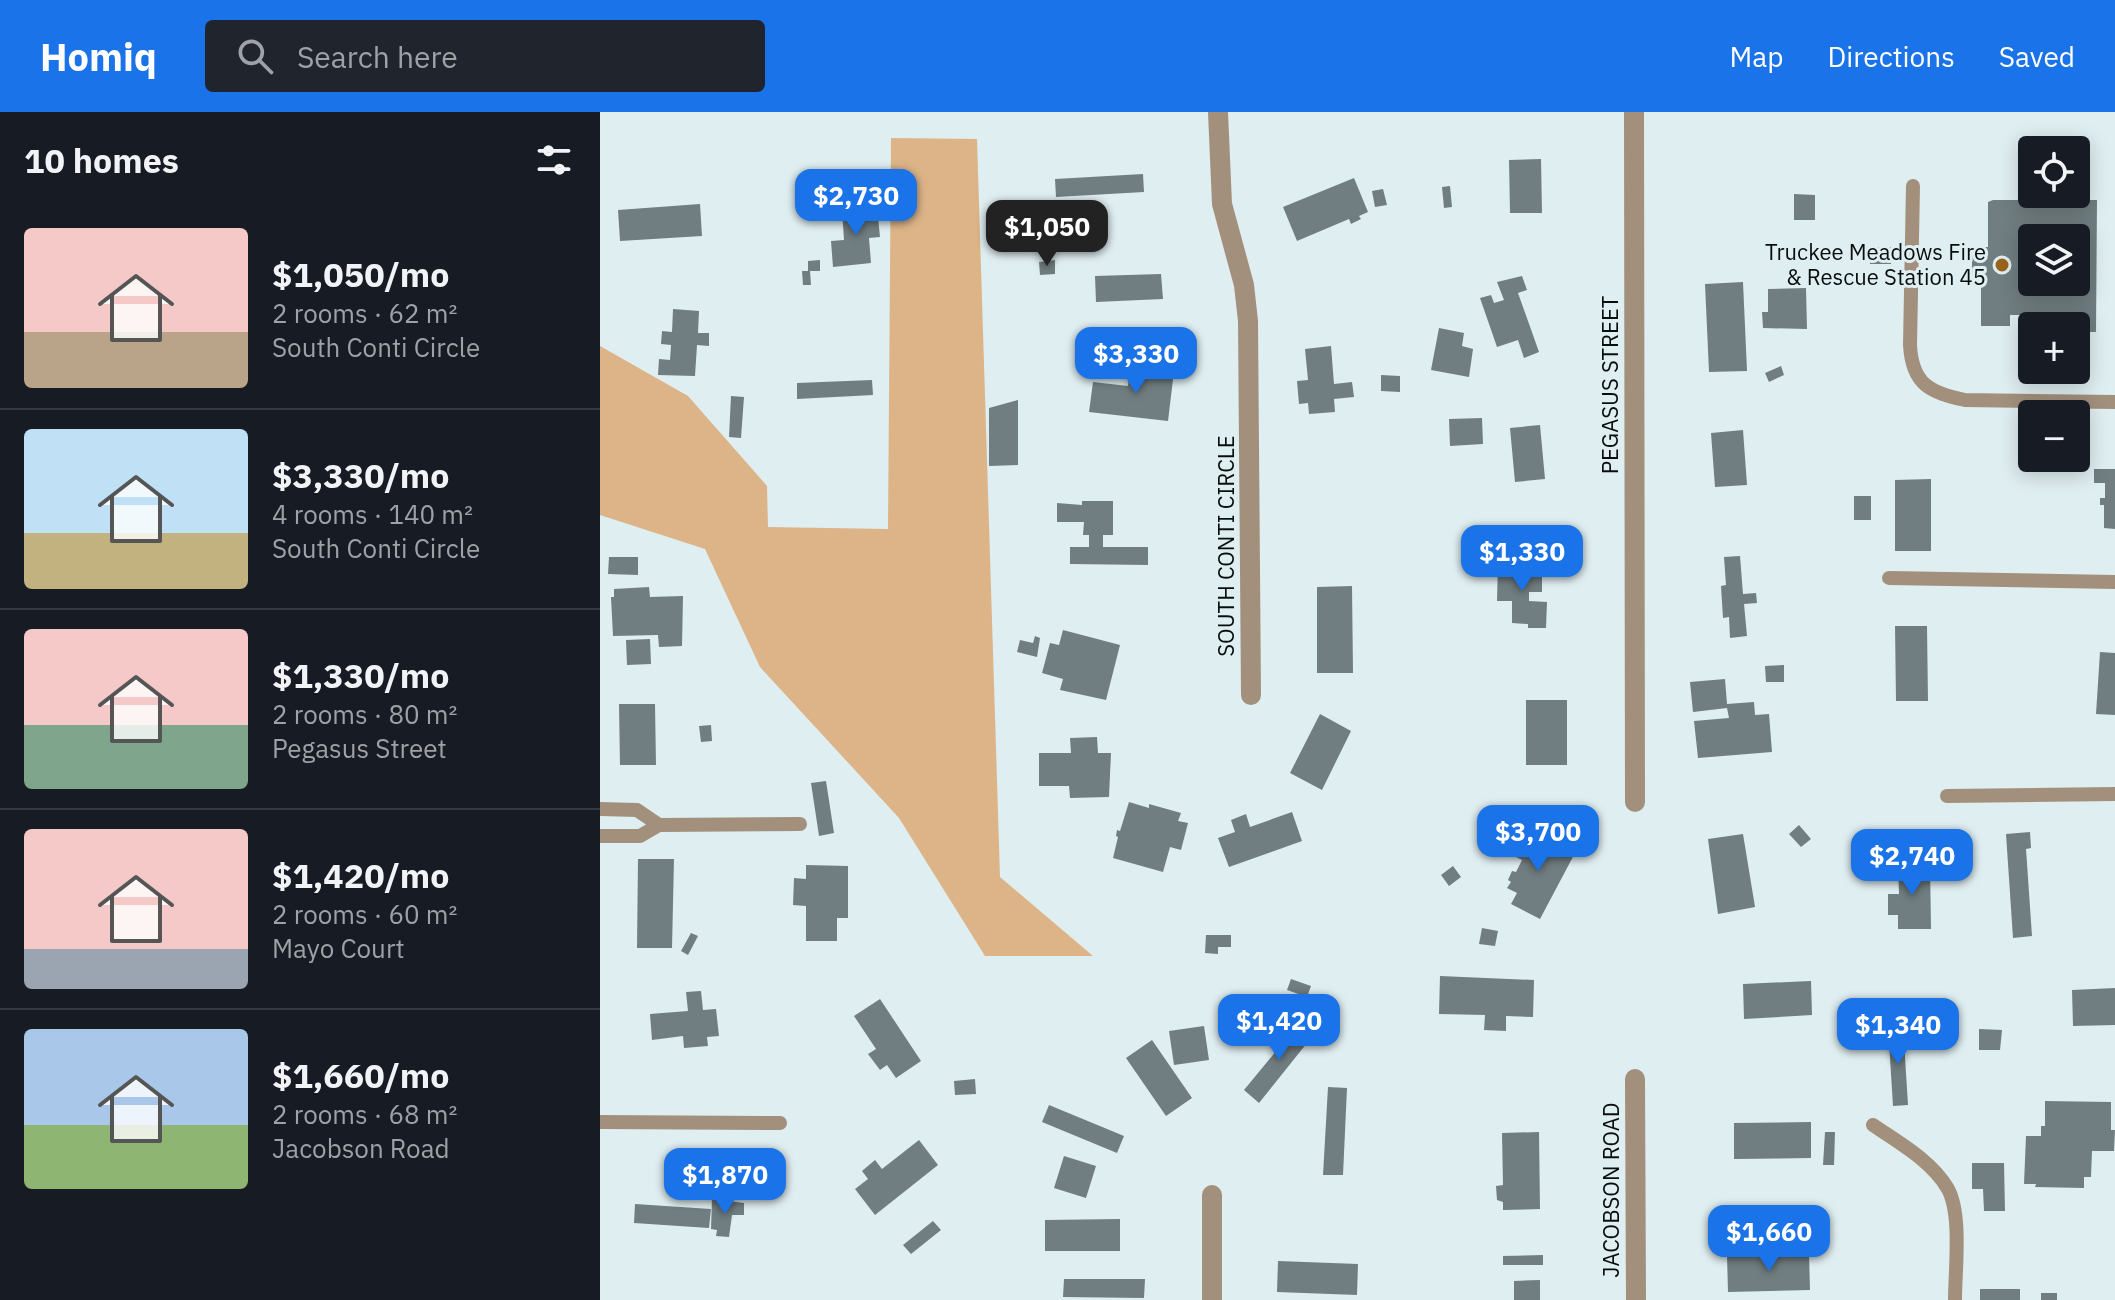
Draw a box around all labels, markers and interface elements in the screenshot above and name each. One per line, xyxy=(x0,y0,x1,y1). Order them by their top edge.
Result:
search box xyxy=(205,20,765,92)
text: Homiq xyxy=(40,32,157,81)
icon: search xyxy=(233,34,277,78)
text: Search here xyxy=(297,37,458,76)
text: Map xyxy=(1729,38,1783,75)
text: Directions xyxy=(1827,38,1955,75)
text: Saved xyxy=(1999,38,2075,75)
map controls xyxy=(2018,136,2090,472)
button: locate xyxy=(2018,136,2090,208)
text: 10 homes xyxy=(24,138,179,182)
icon: filters xyxy=(532,138,576,182)
pin: $2,730 xyxy=(791,169,921,237)
text: $2,730 xyxy=(813,178,899,212)
pin: $1,050 xyxy=(982,200,1112,268)
text: $1,050 xyxy=(1004,209,1090,243)
button: layers xyxy=(2018,224,2090,296)
place label: Truckee Meadows Fire & Rescue Station 45 xyxy=(1765,237,1986,291)
text: $1,050/mo xyxy=(272,252,449,296)
marker: Truckee Meadows Fire & Rescue Station 45 xyxy=(1993,256,2011,274)
icon: home xyxy=(88,260,184,356)
street label: PEGASUS STREET xyxy=(1595,295,1624,474)
text: 2 rooms · 62 m² xyxy=(272,296,457,330)
button: + xyxy=(2018,312,2090,384)
pin: $3,330 xyxy=(1071,327,1201,395)
text: South Conti Circle xyxy=(272,330,480,364)
text: $3,330 xyxy=(1093,336,1179,370)
button: − xyxy=(2018,400,2090,472)
street label: SOUTH CONTI CIRCLE xyxy=(1211,435,1240,657)
text: $3,330/mo xyxy=(272,453,449,497)
icon: home xyxy=(88,461,184,557)
text: 4 rooms · 140 m² xyxy=(272,497,473,531)
pin: $1,330 xyxy=(1457,525,1587,593)
text: South Conti Circle xyxy=(272,531,480,565)
text: $1,330 xyxy=(1479,534,1565,568)
text: $1,330/mo xyxy=(272,653,449,697)
icon: home xyxy=(88,661,184,757)
text: 2 rooms · 80 m² xyxy=(272,697,457,731)
text: Pegasus Street xyxy=(272,731,447,765)
pin: $3,700 xyxy=(1473,805,1603,873)
text: $3,700 xyxy=(1495,814,1581,848)
pin: $2,740 xyxy=(1847,829,1977,897)
text: $2,740 xyxy=(1869,838,1955,872)
text: $1,420/mo xyxy=(272,853,449,897)
icon: home xyxy=(88,861,184,957)
text: 2 rooms · 60 m² xyxy=(272,897,457,931)
text: Mayo Court xyxy=(272,931,405,965)
pin: $1,420 xyxy=(1214,994,1344,1062)
pin: $1,340 xyxy=(1833,998,1963,1066)
text: $1,420 xyxy=(1236,1003,1322,1037)
text: $1,340 xyxy=(1855,1007,1941,1041)
text: $1,660/mo xyxy=(272,1053,449,1097)
icon: home xyxy=(88,1061,184,1157)
text: 2 rooms · 68 m² xyxy=(272,1097,457,1131)
street label: JACOBSON ROAD xyxy=(1596,1102,1625,1278)
text: Jacobson Road xyxy=(272,1131,450,1165)
pin: $1,870 xyxy=(660,1148,790,1216)
text: $1,870 xyxy=(682,1157,768,1191)
pin: $1,660 xyxy=(1704,1205,1834,1273)
text: $1,660 xyxy=(1726,1214,1812,1248)

